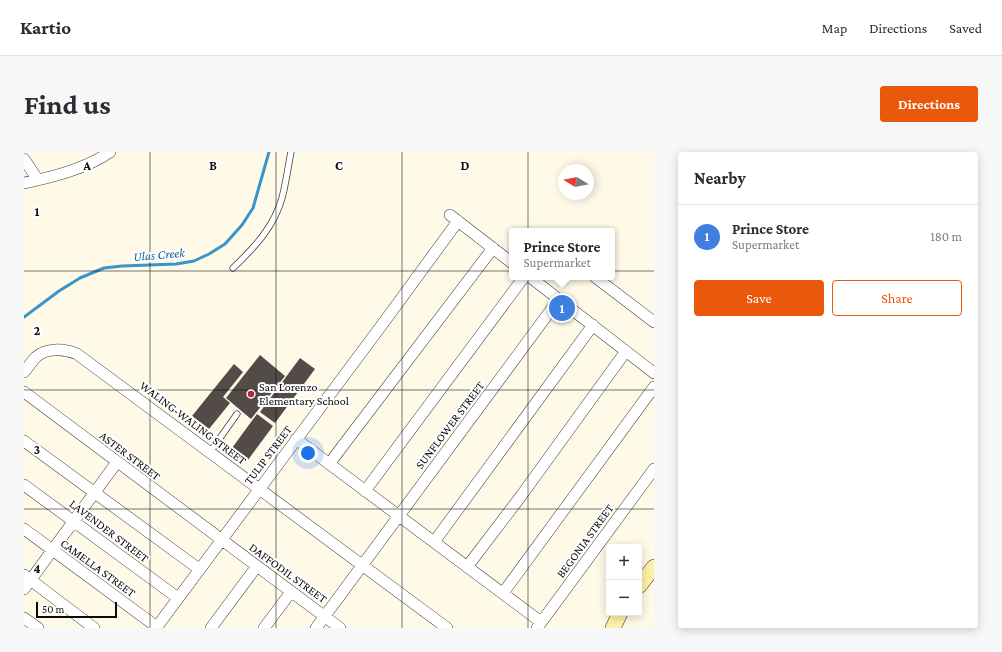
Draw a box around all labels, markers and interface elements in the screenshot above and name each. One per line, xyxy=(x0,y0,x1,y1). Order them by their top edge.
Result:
text: Kartio xyxy=(20,17,71,38)
text: Map xyxy=(822,20,847,36)
text: Directions xyxy=(869,20,927,36)
text: Saved xyxy=(949,20,982,36)
button: Directions xyxy=(880,86,978,122)
text: Find us xyxy=(24,89,111,120)
text: A xyxy=(82,158,91,173)
text: B xyxy=(209,158,217,173)
text: C xyxy=(335,158,343,173)
text: D xyxy=(461,158,470,173)
north arrow xyxy=(558,164,594,200)
text: Nearby xyxy=(694,169,746,188)
text: 1 xyxy=(35,204,40,219)
text: Prince Store xyxy=(732,221,809,237)
popup xyxy=(509,228,615,280)
text: 1 xyxy=(705,229,709,244)
text: 180 m xyxy=(930,229,962,244)
text: Supermarket xyxy=(732,237,799,252)
text: Prince Store xyxy=(524,239,600,255)
water label: Ulas Creek xyxy=(133,245,187,264)
text: Supermarket xyxy=(524,255,591,270)
button: Save xyxy=(694,280,824,316)
button: Share xyxy=(832,280,962,316)
pin: 1 xyxy=(549,293,575,323)
text: 2 xyxy=(34,323,41,338)
street label: WALING-WALING STREET xyxy=(137,378,249,468)
street label: SUNFLOWER STREET xyxy=(413,378,488,471)
place label: San Lorenzo Elementary School xyxy=(259,380,349,408)
marker: San Lorenzo Elementary School xyxy=(246,389,256,399)
street label: TULIP STREET xyxy=(241,422,295,487)
street label: ASTER STREET xyxy=(97,429,164,484)
text: 3 xyxy=(34,442,40,457)
your location xyxy=(298,443,318,463)
street label: LAVENDER STREET xyxy=(67,497,152,566)
street label: BEGONIA STREET xyxy=(554,501,617,581)
street label: CAMELLA STREET xyxy=(58,536,139,600)
street label: DAFFODIL STREET xyxy=(246,540,330,606)
map controls xyxy=(606,544,642,616)
button: + xyxy=(606,544,642,580)
text: 4 xyxy=(33,561,41,576)
button: − xyxy=(606,580,642,616)
scale bar xyxy=(36,600,117,619)
text: 50 m xyxy=(42,603,64,615)

